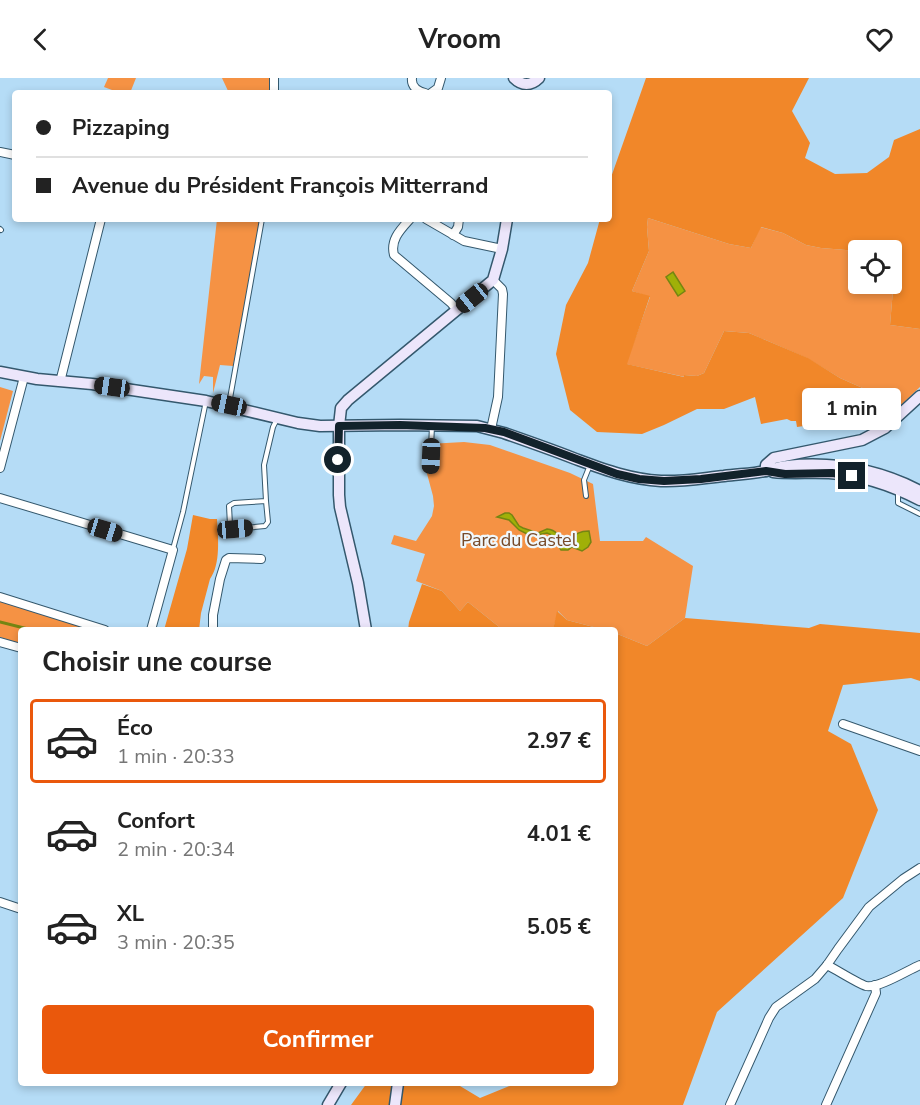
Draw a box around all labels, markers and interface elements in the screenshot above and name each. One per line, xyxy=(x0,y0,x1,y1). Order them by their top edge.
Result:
text: Vroom xyxy=(419,21,501,58)
icon: back xyxy=(24,23,57,56)
icon: heart xyxy=(863,23,896,56)
text: Pizzaping xyxy=(72,113,170,143)
text: Avenue du Président François Mitterrand xyxy=(72,171,488,201)
map controls xyxy=(848,240,902,294)
button: locate xyxy=(848,240,902,294)
car xyxy=(452,280,492,316)
car xyxy=(93,376,131,398)
callout: 1 min xyxy=(802,389,902,431)
car xyxy=(210,392,248,418)
text: 1 min xyxy=(826,395,877,422)
car xyxy=(421,438,441,474)
route start xyxy=(324,446,351,473)
route end xyxy=(838,462,865,489)
car xyxy=(85,516,125,544)
car xyxy=(216,518,254,540)
park label: Parc du Castel xyxy=(461,528,578,552)
text: Choisir une course xyxy=(42,644,272,681)
text: Éco xyxy=(117,713,153,743)
icon: car xyxy=(45,714,99,768)
text: 2.97 € xyxy=(527,726,591,756)
text: 1 min · 20:33 xyxy=(117,743,235,770)
text: Confort xyxy=(117,806,195,836)
icon: car xyxy=(45,807,99,861)
text: 4.01 € xyxy=(527,819,591,849)
text: 2 min · 20:34 xyxy=(117,836,235,863)
text: XL xyxy=(117,899,144,929)
icon: car xyxy=(45,900,99,954)
text: 5.05 € xyxy=(527,912,591,942)
text: 3 min · 20:35 xyxy=(117,929,235,956)
button: Confirmer xyxy=(42,1005,594,1074)

